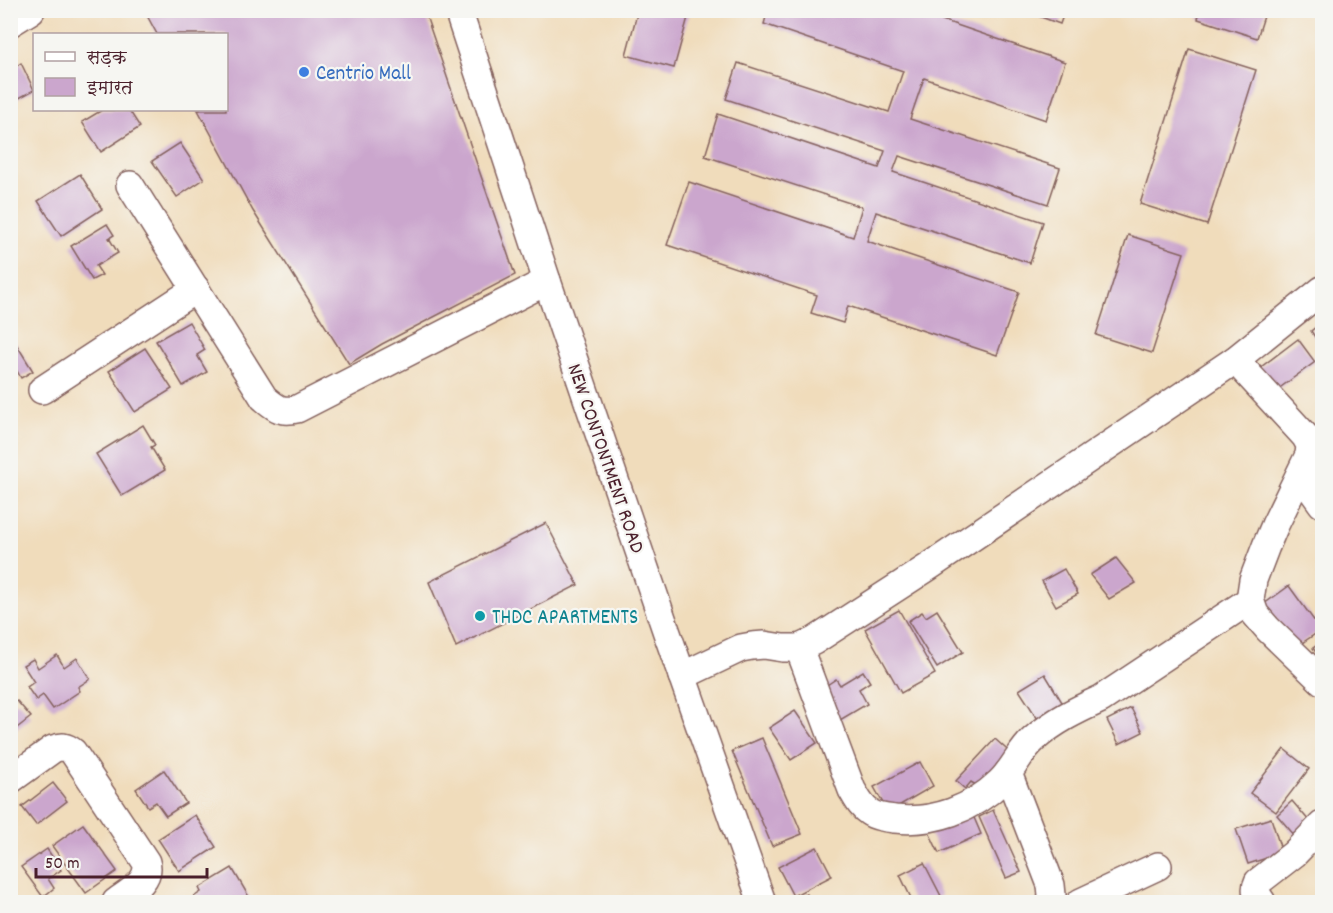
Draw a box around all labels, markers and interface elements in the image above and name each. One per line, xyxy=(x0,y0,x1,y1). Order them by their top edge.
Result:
legend xyxy=(33,33,228,111)
text: सड़क xyxy=(86,47,128,72)
place label: Centrio Mall xyxy=(316,60,411,90)
marker: Centrio Mall xyxy=(297,65,311,79)
text: इमारत xyxy=(86,77,133,102)
street label: NEW CONTONTMENT ROAD xyxy=(558,360,651,558)
place label: THDC APARTMENTS xyxy=(492,604,638,634)
marker: THDC APARTMENTS xyxy=(473,609,487,623)
scale bar xyxy=(36,841,207,879)
text: 50 m xyxy=(45,852,80,877)

